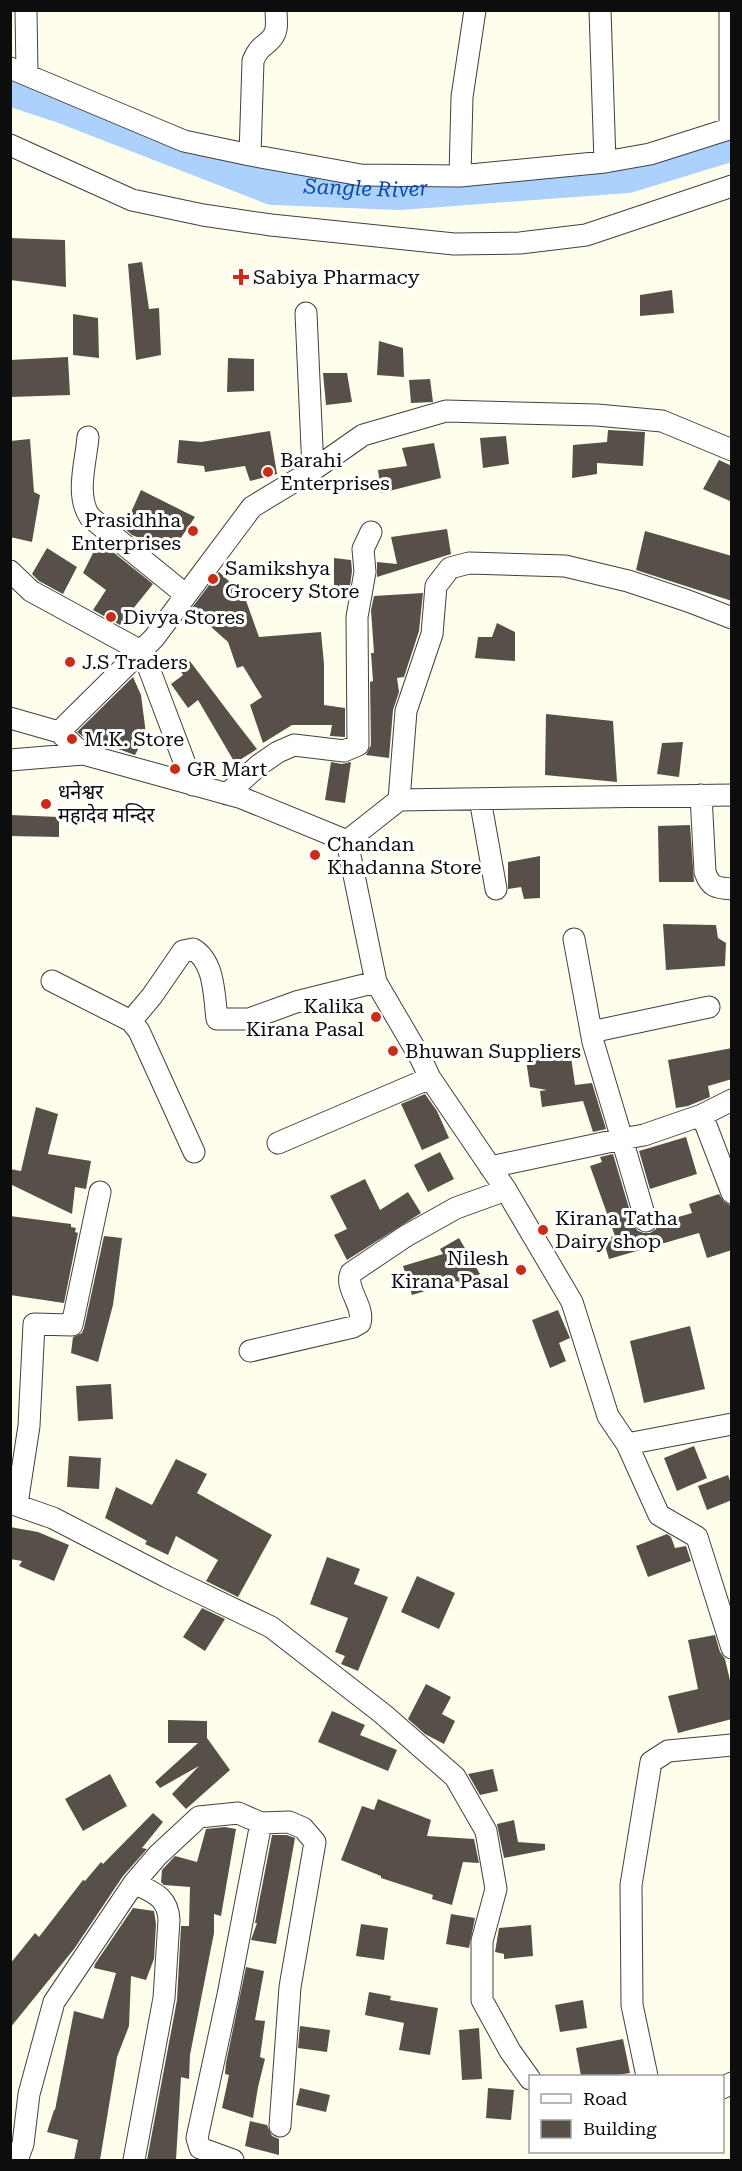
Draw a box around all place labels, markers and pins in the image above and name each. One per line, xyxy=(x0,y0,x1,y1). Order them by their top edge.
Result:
place label: Sabiya Pharmacy xyxy=(253,265,420,289)
marker: Sabiya Pharmacy xyxy=(234,270,248,284)
place label: Barahi Enterprises xyxy=(280,448,390,495)
marker: Barahi Enterprises xyxy=(261,465,275,479)
place label: Prasidhha Enterprises xyxy=(71,508,181,555)
marker: Prasidhha Enterprises xyxy=(186,524,200,538)
place label: Samikshya Grocery Store xyxy=(225,556,360,603)
marker: Samikshya Grocery Store xyxy=(206,572,220,586)
place label: Divya Stores xyxy=(123,605,245,629)
marker: Divya Stores xyxy=(104,610,118,624)
place label: J.S Traders xyxy=(82,650,188,674)
marker: J.S Traders xyxy=(63,655,77,669)
place label: M.K. Store xyxy=(84,727,184,751)
marker: M.K. Store xyxy=(65,732,79,746)
place label: GR Mart xyxy=(187,757,268,781)
marker: GR Mart xyxy=(168,762,182,776)
place label: धनेश्वर महादेव मन्दिर xyxy=(58,780,155,827)
marker: धनेश्वर महादेव मन्दिर xyxy=(39,797,53,811)
place label: Chandan Khadanna Store xyxy=(327,832,481,879)
marker: Chandan Khadanna Store xyxy=(308,848,322,862)
place label: Kalika Kirana Pasal xyxy=(246,994,364,1041)
marker: Kalika Kirana Pasal xyxy=(369,1010,383,1024)
place label: Bhuwan Suppliers xyxy=(405,1039,581,1063)
marker: Bhuwan Suppliers xyxy=(386,1044,400,1058)
place label: Kirana Tatha Dairy shop xyxy=(555,1206,678,1253)
marker: Kirana Tatha Dairy shop xyxy=(536,1223,550,1237)
place label: Nilesh Kirana Pasal xyxy=(391,1246,509,1293)
marker: Nilesh Kirana Pasal xyxy=(514,1263,528,1277)

